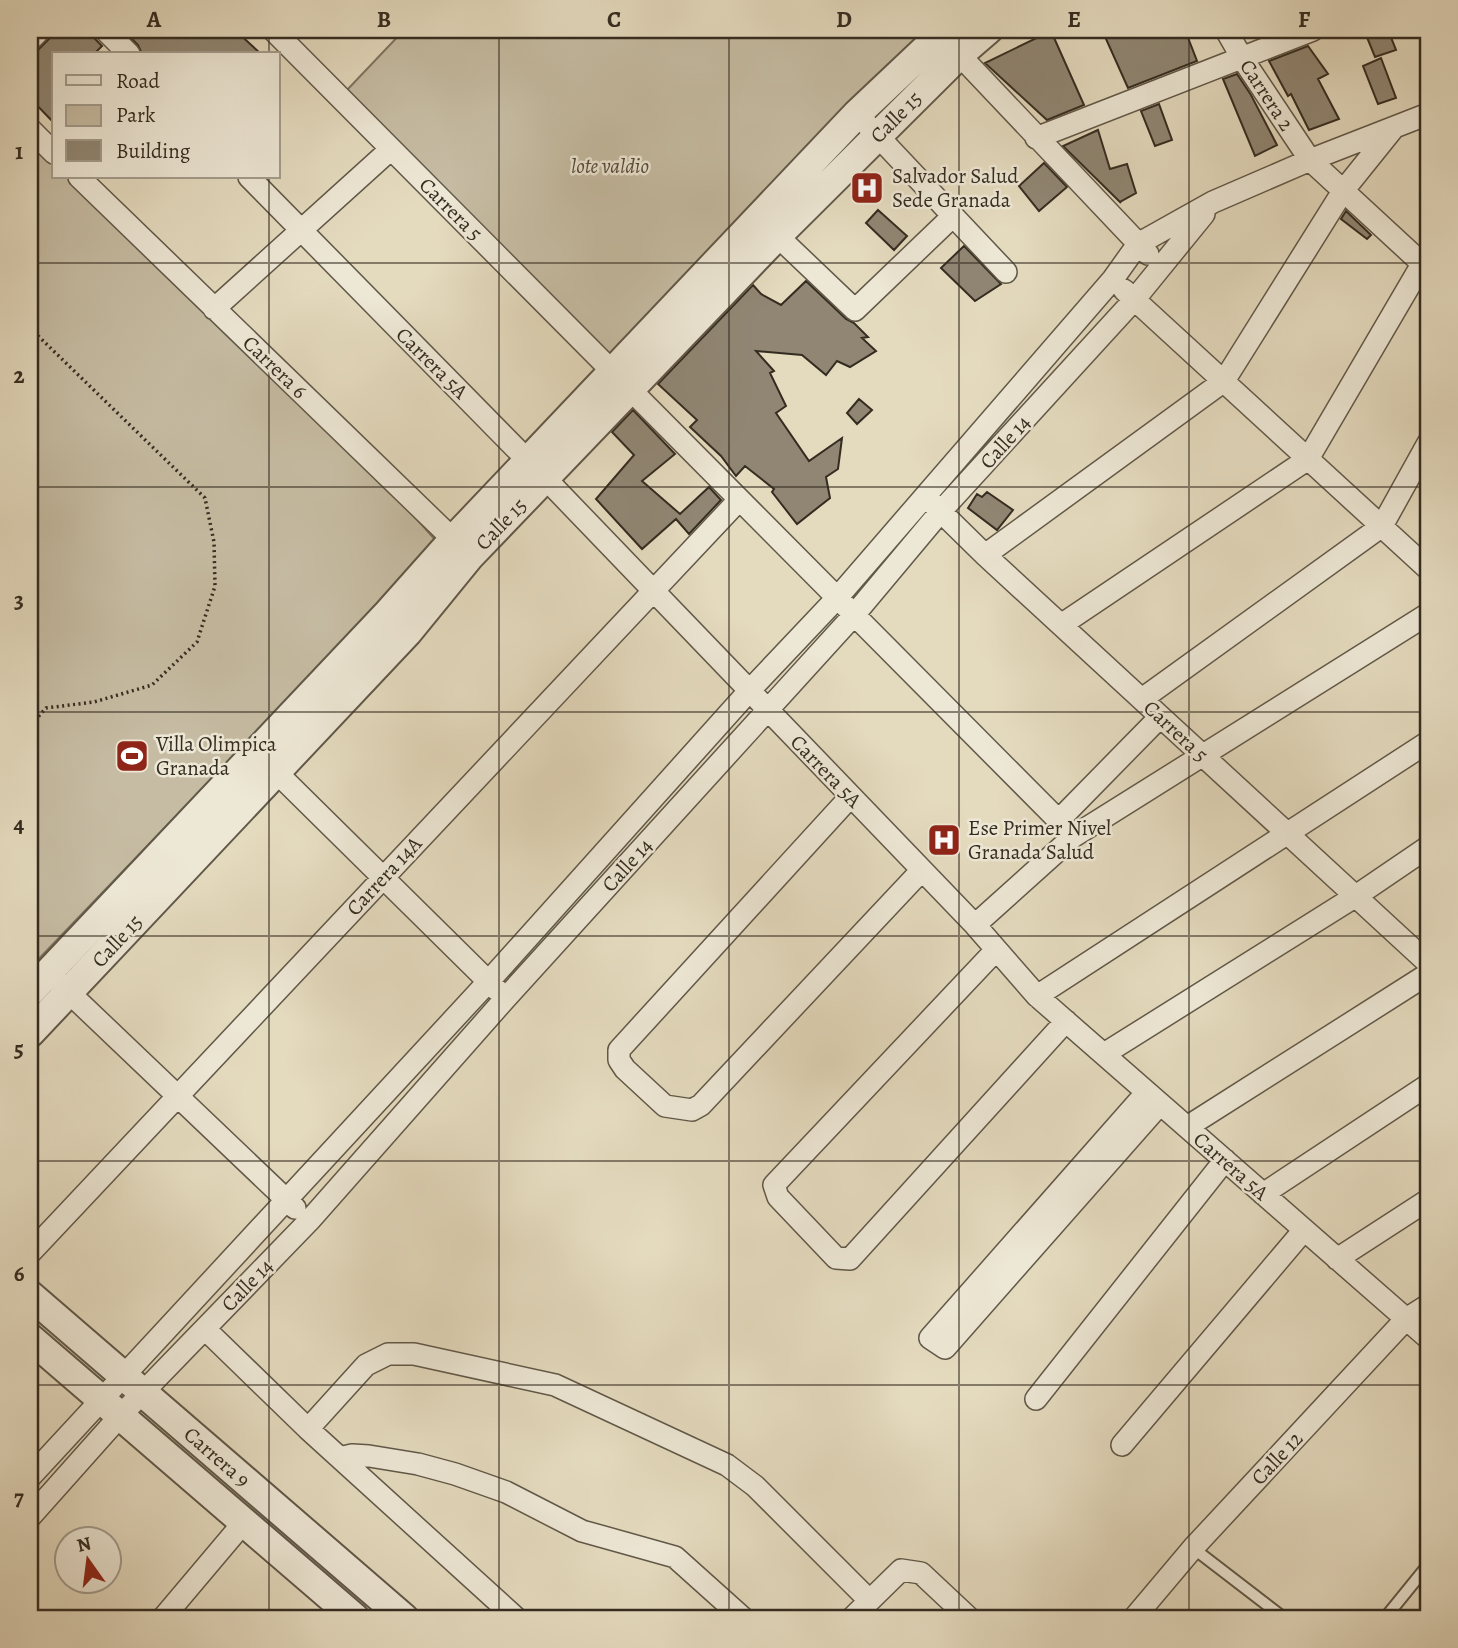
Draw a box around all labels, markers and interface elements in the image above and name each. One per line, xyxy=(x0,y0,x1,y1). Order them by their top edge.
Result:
text: A xyxy=(146,4,162,35)
text: B xyxy=(377,4,391,35)
text: C xyxy=(607,4,621,35)
text: D xyxy=(836,4,852,35)
text: E xyxy=(1067,4,1081,35)
text: F xyxy=(1298,4,1311,35)
legend xyxy=(52,52,280,178)
street label: Carrera 2 xyxy=(1233,54,1301,136)
text: Road xyxy=(116,67,160,95)
street label: Calle 15 xyxy=(864,85,928,149)
text: Park xyxy=(116,101,156,129)
text: 1 xyxy=(15,136,23,167)
text: Building xyxy=(116,137,191,165)
park label: lote valdio xyxy=(571,152,649,180)
place label: Salvador Salud Sede Granada xyxy=(892,162,1019,214)
hospital icon: Salvador Salud Sede Granada xyxy=(848,169,886,207)
street label: Carrera 5 xyxy=(413,171,489,247)
street label: Carrera 5A xyxy=(390,321,475,406)
street label: Carrera 6 xyxy=(237,329,314,405)
text: 2 xyxy=(13,360,25,391)
street label: Calle 14 xyxy=(973,409,1037,475)
street label: Calle 15 xyxy=(469,492,533,556)
text: 3 xyxy=(14,585,24,616)
street label: Carrera 5 xyxy=(1138,694,1214,768)
street label: Carrera 5A xyxy=(784,728,868,814)
place label: Villa Olimpica Granada xyxy=(155,730,277,782)
sports icon: Villa Olimpica Granada xyxy=(113,737,151,775)
text: 4 xyxy=(14,809,25,840)
place label: Ese Primer Nivel Granada Salud xyxy=(968,814,1111,866)
hospital icon: Ese Primer Nivel Granada Salud xyxy=(925,821,963,859)
street label: Carrera 14A xyxy=(340,830,428,922)
street label: Calle 14 xyxy=(595,832,659,898)
street label: Calle 15 xyxy=(85,908,149,974)
text: 5 xyxy=(14,1033,24,1064)
street label: Carrera 5A xyxy=(1187,1125,1275,1207)
street label: Calle 14 xyxy=(215,1252,279,1318)
text: 6 xyxy=(14,1258,25,1289)
street label: Carrera 9 xyxy=(178,1420,256,1494)
street label: Calle 12 xyxy=(1245,1425,1309,1491)
text: 7 xyxy=(14,1482,24,1513)
north arrow xyxy=(52,1526,122,1596)
text: N xyxy=(74,1530,94,1559)

